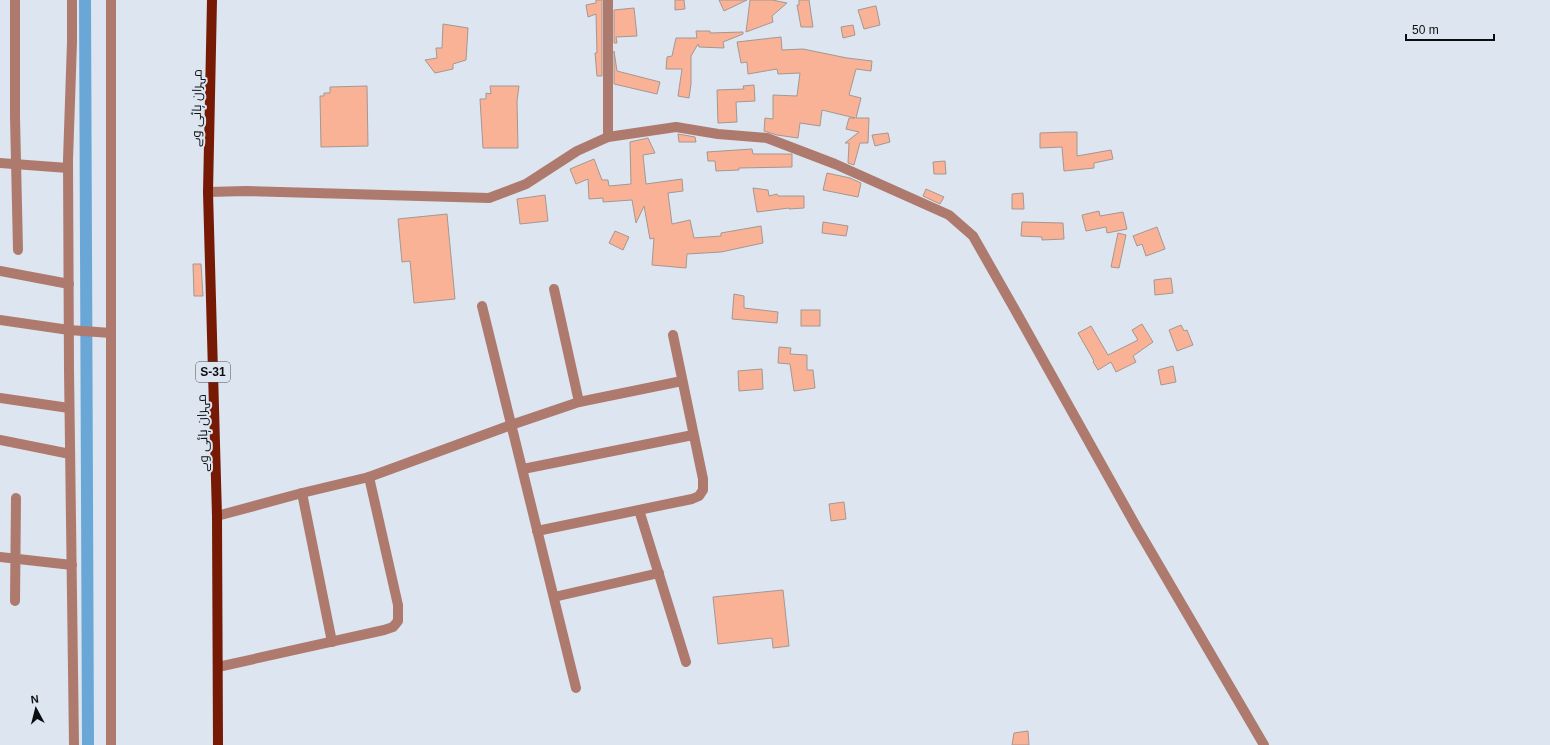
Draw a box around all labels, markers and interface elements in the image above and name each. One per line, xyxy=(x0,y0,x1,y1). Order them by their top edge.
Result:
scale bar xyxy=(1406,16,1494,42)
text: 50 m xyxy=(1412,23,1439,37)
street label: مہران ہائی وے xyxy=(188,69,206,147)
road number: S-31 xyxy=(196,362,230,382)
street label: مہران ہائی وے xyxy=(194,394,212,472)
north arrow xyxy=(16,689,56,729)
text: N xyxy=(30,693,40,706)

